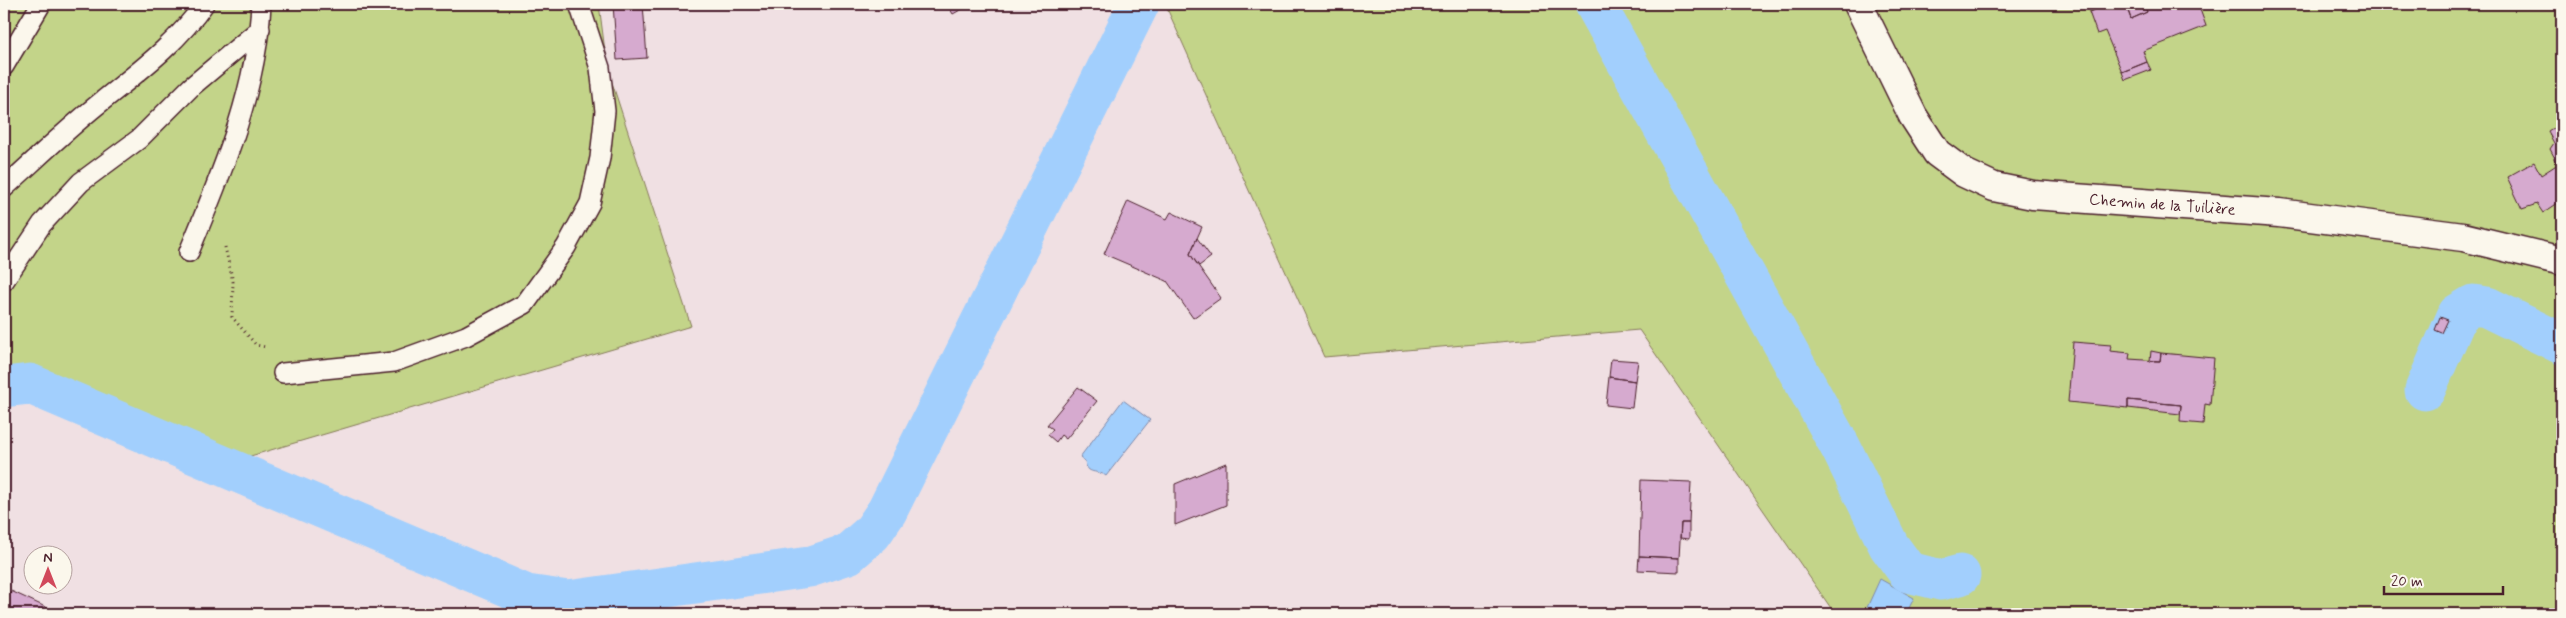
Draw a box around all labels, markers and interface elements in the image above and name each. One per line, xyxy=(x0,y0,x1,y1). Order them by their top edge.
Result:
street label: Chemin de la Tuilière xyxy=(2088,189,2236,220)
north arrow xyxy=(22,546,72,596)
text: N xyxy=(43,549,53,567)
scale bar xyxy=(2384,563,2502,595)
text: 20 m xyxy=(2391,572,2423,592)

